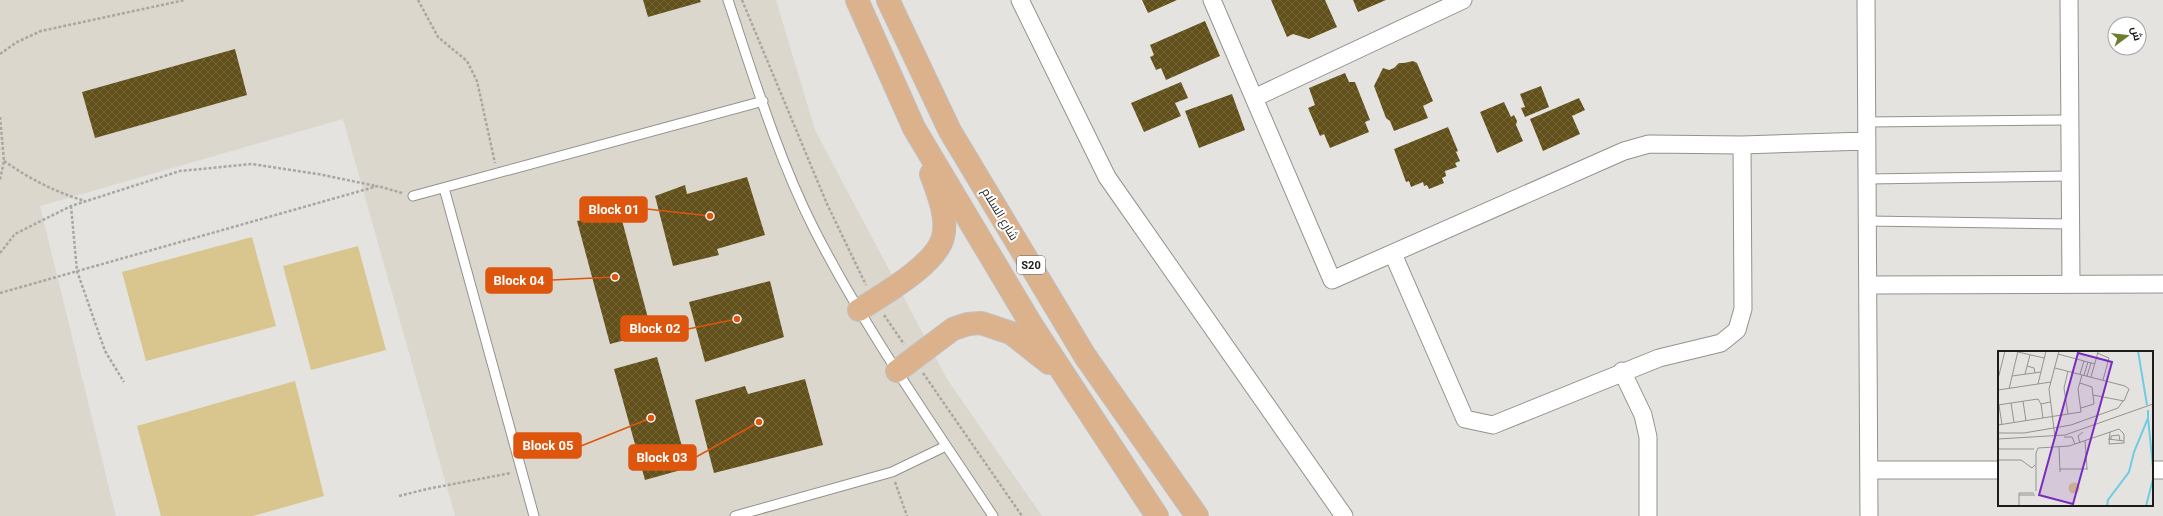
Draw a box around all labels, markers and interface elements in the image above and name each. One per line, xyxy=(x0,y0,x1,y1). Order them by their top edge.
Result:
north arrow xyxy=(2107,16,2147,56)
text: ش xyxy=(2128,25,2144,42)
street label: شارع السلام xyxy=(978,185,1021,243)
callout: Block 01 xyxy=(580,197,647,222)
text: Block 01 xyxy=(589,202,639,217)
road number: S20 xyxy=(1017,256,1045,274)
callout: Block 04 xyxy=(486,268,552,293)
text: Block 04 xyxy=(494,273,545,288)
callout: Block 02 xyxy=(621,316,688,341)
text: Block 02 xyxy=(630,321,680,336)
inset map xyxy=(1998,351,2153,506)
callout: Block 05 xyxy=(514,433,581,458)
text: Block 05 xyxy=(523,438,573,453)
callout: Block 03 xyxy=(629,445,696,470)
text: Block 03 xyxy=(637,450,687,465)

